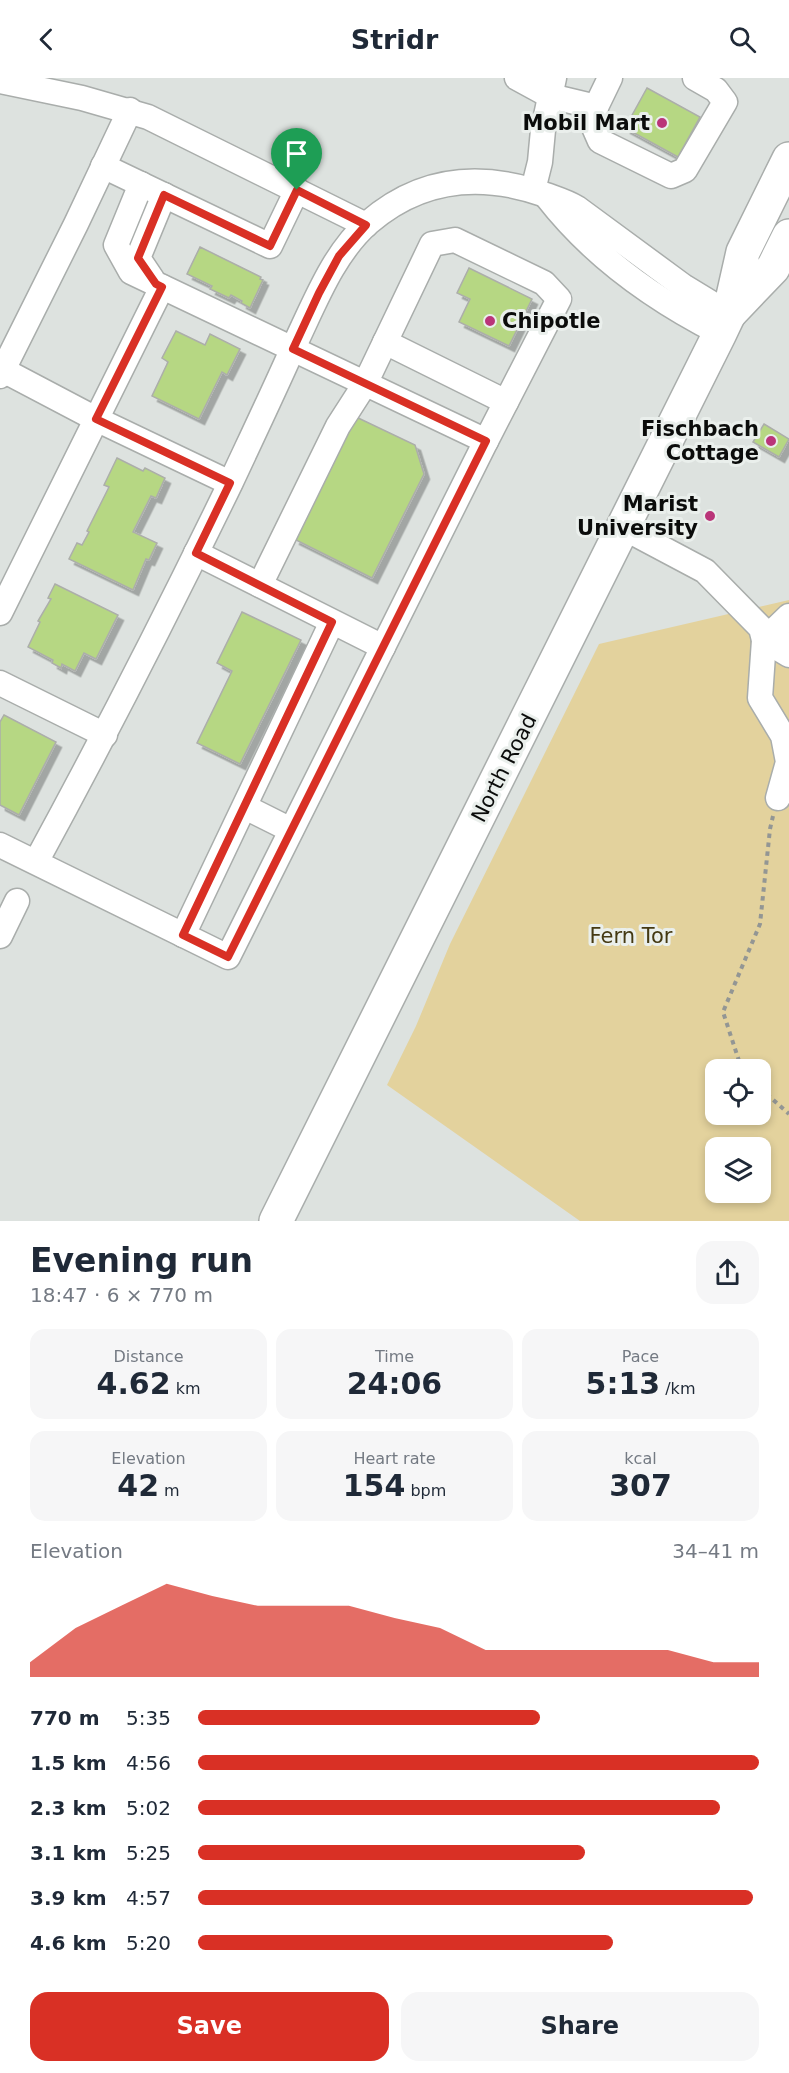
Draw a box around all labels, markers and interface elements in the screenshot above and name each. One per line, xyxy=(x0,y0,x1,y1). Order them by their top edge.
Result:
icon: back xyxy=(30,23,63,56)
icon: search xyxy=(726,23,759,56)
text: Stridr xyxy=(351,24,438,55)
place label: Mobil Mart xyxy=(522,111,650,135)
marker: Mobil Mart xyxy=(655,116,669,130)
pin xyxy=(271,128,322,190)
icon: arrive xyxy=(280,137,313,170)
place label: Chipotle xyxy=(502,309,601,333)
marker: Chipotle xyxy=(483,314,497,328)
place label: Fischbach Cottage xyxy=(641,417,759,465)
marker: Fischbach Cottage xyxy=(764,434,778,448)
place label: Marist University xyxy=(577,492,698,540)
marker: Marist University xyxy=(703,509,717,523)
street label: North Road xyxy=(466,710,542,826)
park label: Fern Tor xyxy=(590,924,673,948)
map controls xyxy=(705,1059,771,1203)
button: locate xyxy=(705,1059,771,1125)
button: layers xyxy=(705,1137,771,1203)
text: Evening run xyxy=(30,1241,253,1280)
button: share xyxy=(696,1241,759,1304)
text: 18:47 · 6 × 770 m xyxy=(30,1283,213,1307)
text: Distance xyxy=(114,1347,183,1366)
text: Time xyxy=(375,1347,414,1366)
text: Pace xyxy=(622,1347,659,1366)
text: 4.62 xyxy=(97,1366,171,1401)
text: 24:06 xyxy=(347,1366,442,1401)
text: 5:13 xyxy=(586,1366,660,1401)
text: km xyxy=(171,1379,200,1398)
text: /km xyxy=(660,1379,695,1398)
text: Elevation xyxy=(111,1449,186,1468)
text: Heart rate xyxy=(353,1449,436,1468)
text: kcal xyxy=(624,1449,657,1468)
text: 42 xyxy=(117,1468,159,1503)
text: 154 xyxy=(343,1468,405,1503)
text: 307 xyxy=(609,1468,672,1503)
text: m xyxy=(159,1481,180,1500)
text: bpm xyxy=(405,1481,446,1500)
text: Elevation xyxy=(30,1539,123,1563)
text: 34–41 m xyxy=(672,1539,759,1563)
text: 770 m xyxy=(30,1706,100,1730)
text: 5:35 xyxy=(126,1706,171,1730)
text: 1.5 km xyxy=(30,1751,107,1775)
text: 4:56 xyxy=(126,1751,171,1775)
text: 2.3 km xyxy=(30,1796,107,1820)
text: 5:02 xyxy=(126,1796,171,1820)
text: 3.1 km xyxy=(30,1841,107,1865)
text: 5:25 xyxy=(126,1841,171,1865)
text: 3.9 km xyxy=(30,1886,107,1910)
text: 4:57 xyxy=(126,1886,171,1910)
text: 4.6 km xyxy=(30,1931,107,1955)
text: 5:20 xyxy=(126,1931,171,1955)
button: Save xyxy=(30,1992,389,2061)
button: Share xyxy=(401,1992,759,2061)

